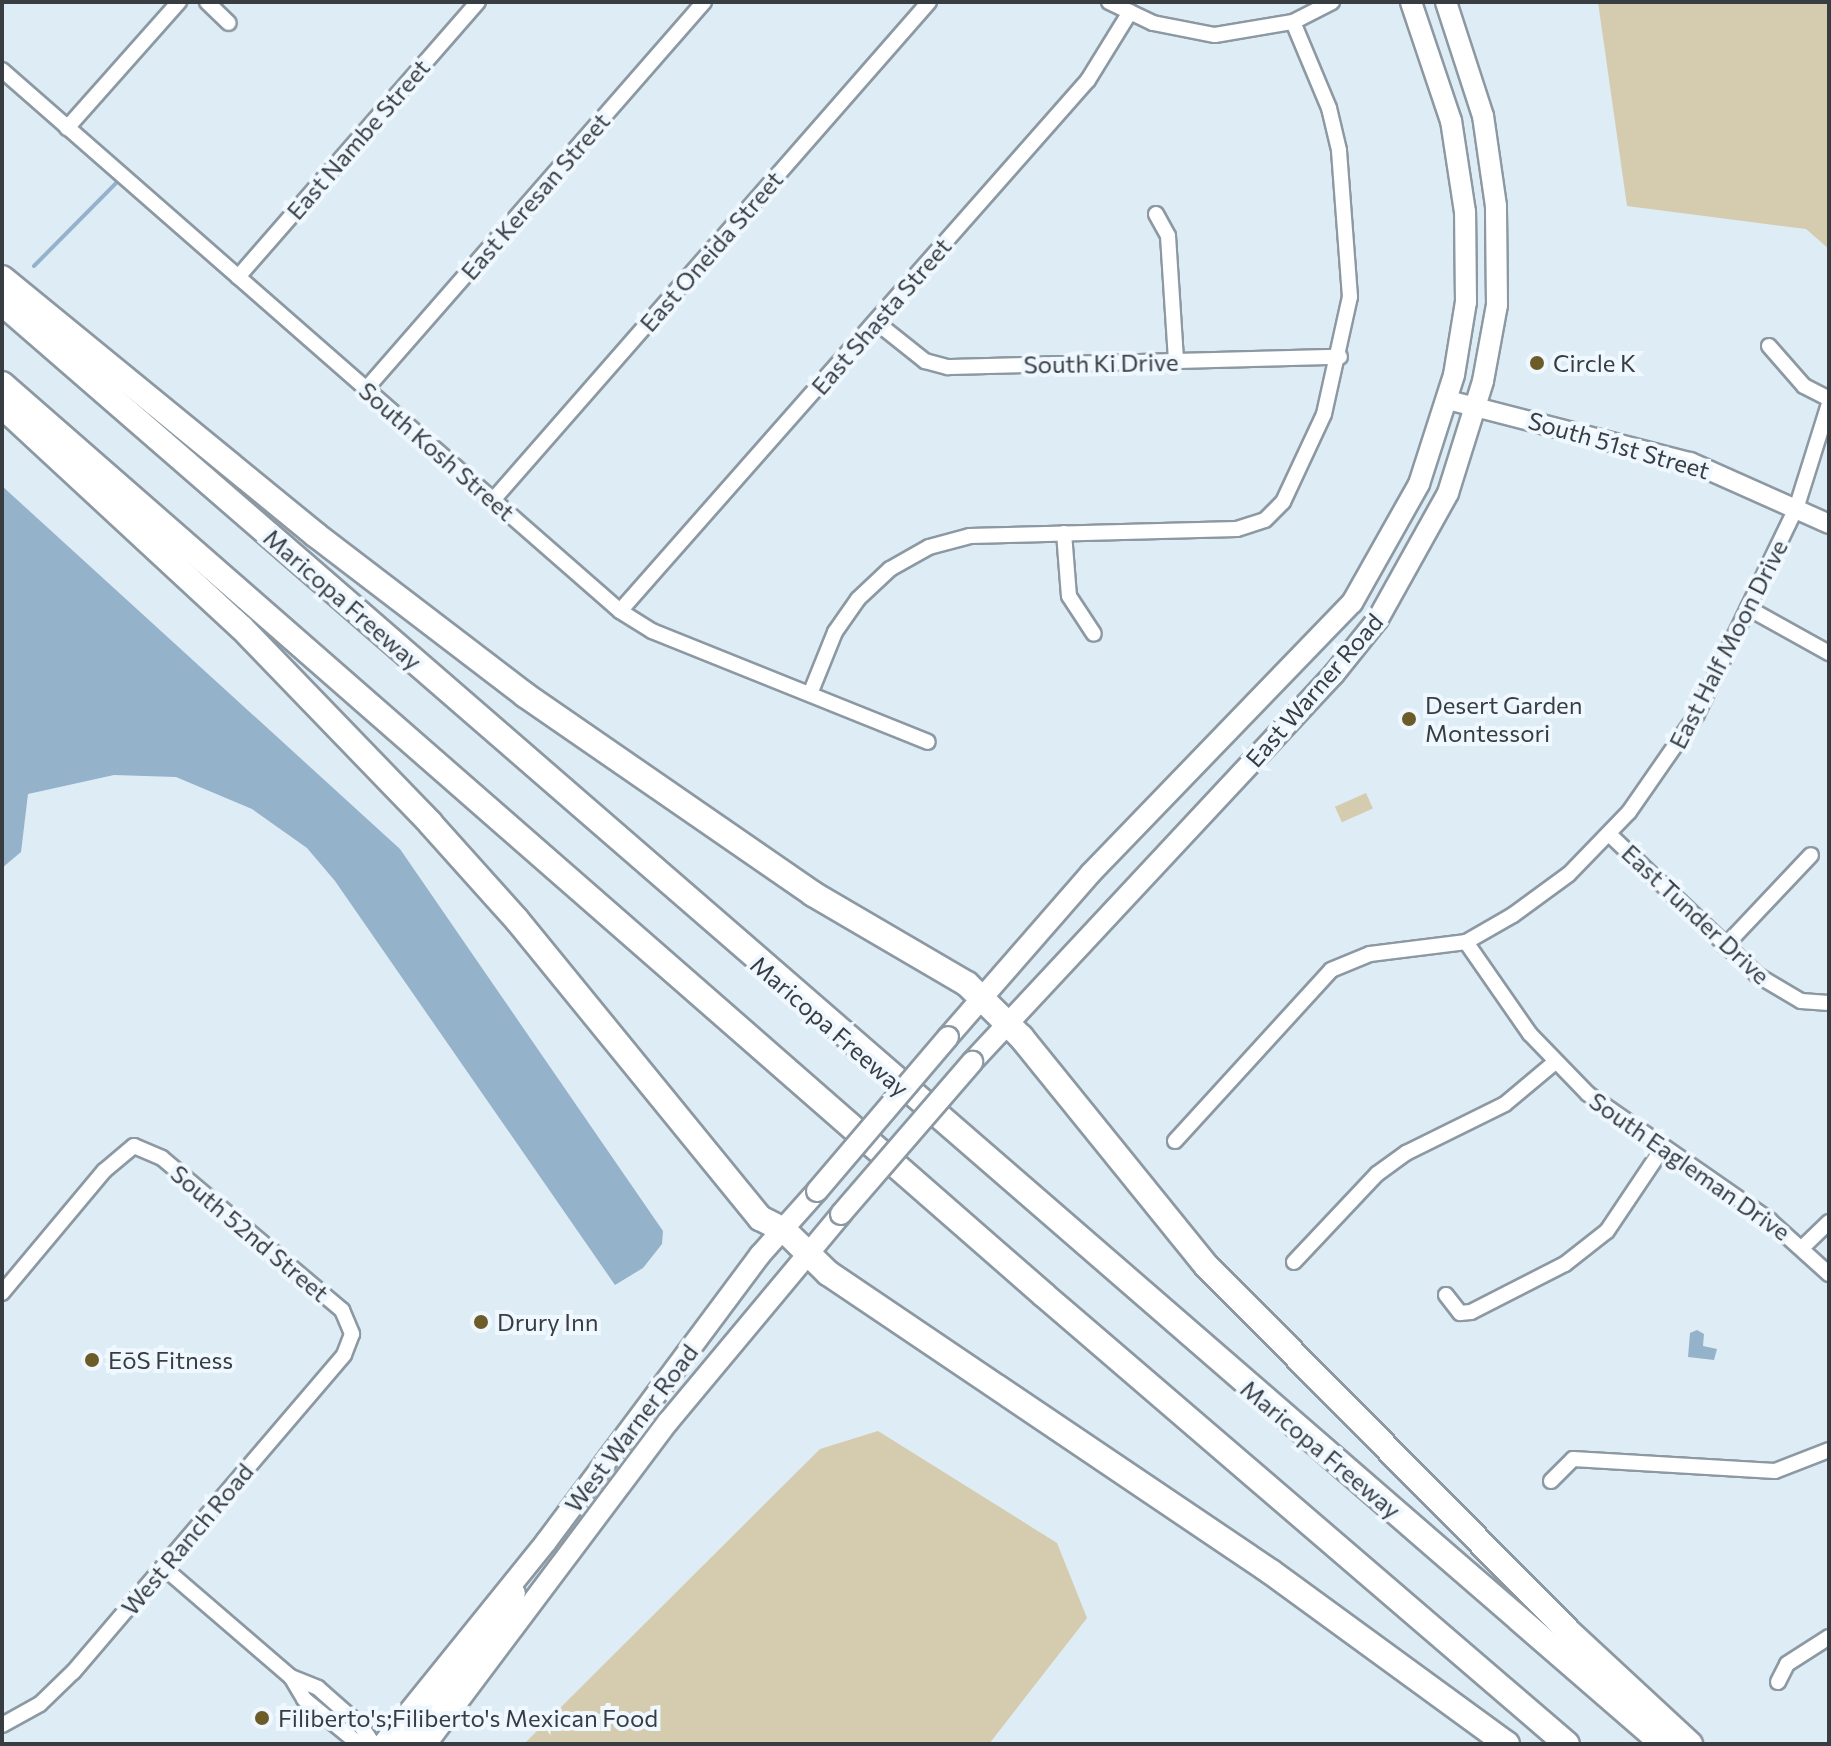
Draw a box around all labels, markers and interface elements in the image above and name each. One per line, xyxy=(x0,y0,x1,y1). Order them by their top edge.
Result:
street label: East Nambe Street xyxy=(281,53,435,225)
street label: East Keresan Street xyxy=(455,107,615,285)
street label: East Oneida Street xyxy=(634,165,788,337)
street label: East Shasta Street xyxy=(805,232,957,400)
street label: South Ki Drive xyxy=(1023,347,1179,379)
place label: Circle K xyxy=(1553,349,1636,377)
marker: Circle K xyxy=(1528,354,1546,372)
street label: South Kosh Street xyxy=(353,376,521,526)
street label: South 51st Street xyxy=(1525,405,1713,485)
street label: Maricopa Freeway xyxy=(258,523,428,675)
street label: East Half Moon Drive xyxy=(1663,535,1793,753)
street label: East Warner Road xyxy=(1239,607,1389,773)
place label: Desert Garden Montessori xyxy=(1425,691,1583,747)
marker: Desert Garden Montessori xyxy=(1400,710,1418,728)
street label: East Tunder Drive xyxy=(1616,838,1776,990)
street label: Maricopa Freeway xyxy=(745,950,915,1102)
street label: South Eagleman Drive xyxy=(1584,1086,1796,1246)
street label: South 52nd Street xyxy=(165,1159,335,1307)
place label: Drury Inn xyxy=(497,1308,598,1336)
marker: Drury Inn xyxy=(472,1313,490,1331)
street label: West Warner Road xyxy=(558,1338,704,1518)
place label: EōS Fitness xyxy=(108,1346,233,1374)
marker: EōS Fitness xyxy=(83,1351,101,1369)
street label: Maricopa Freeway xyxy=(1235,1374,1407,1524)
street label: West Ranch Road xyxy=(115,1457,259,1621)
place label: Filiberto's;Filiberto's Mexican Food xyxy=(278,1704,658,1732)
marker: Filiberto's;Filiberto's Mexican Food xyxy=(253,1709,271,1727)

